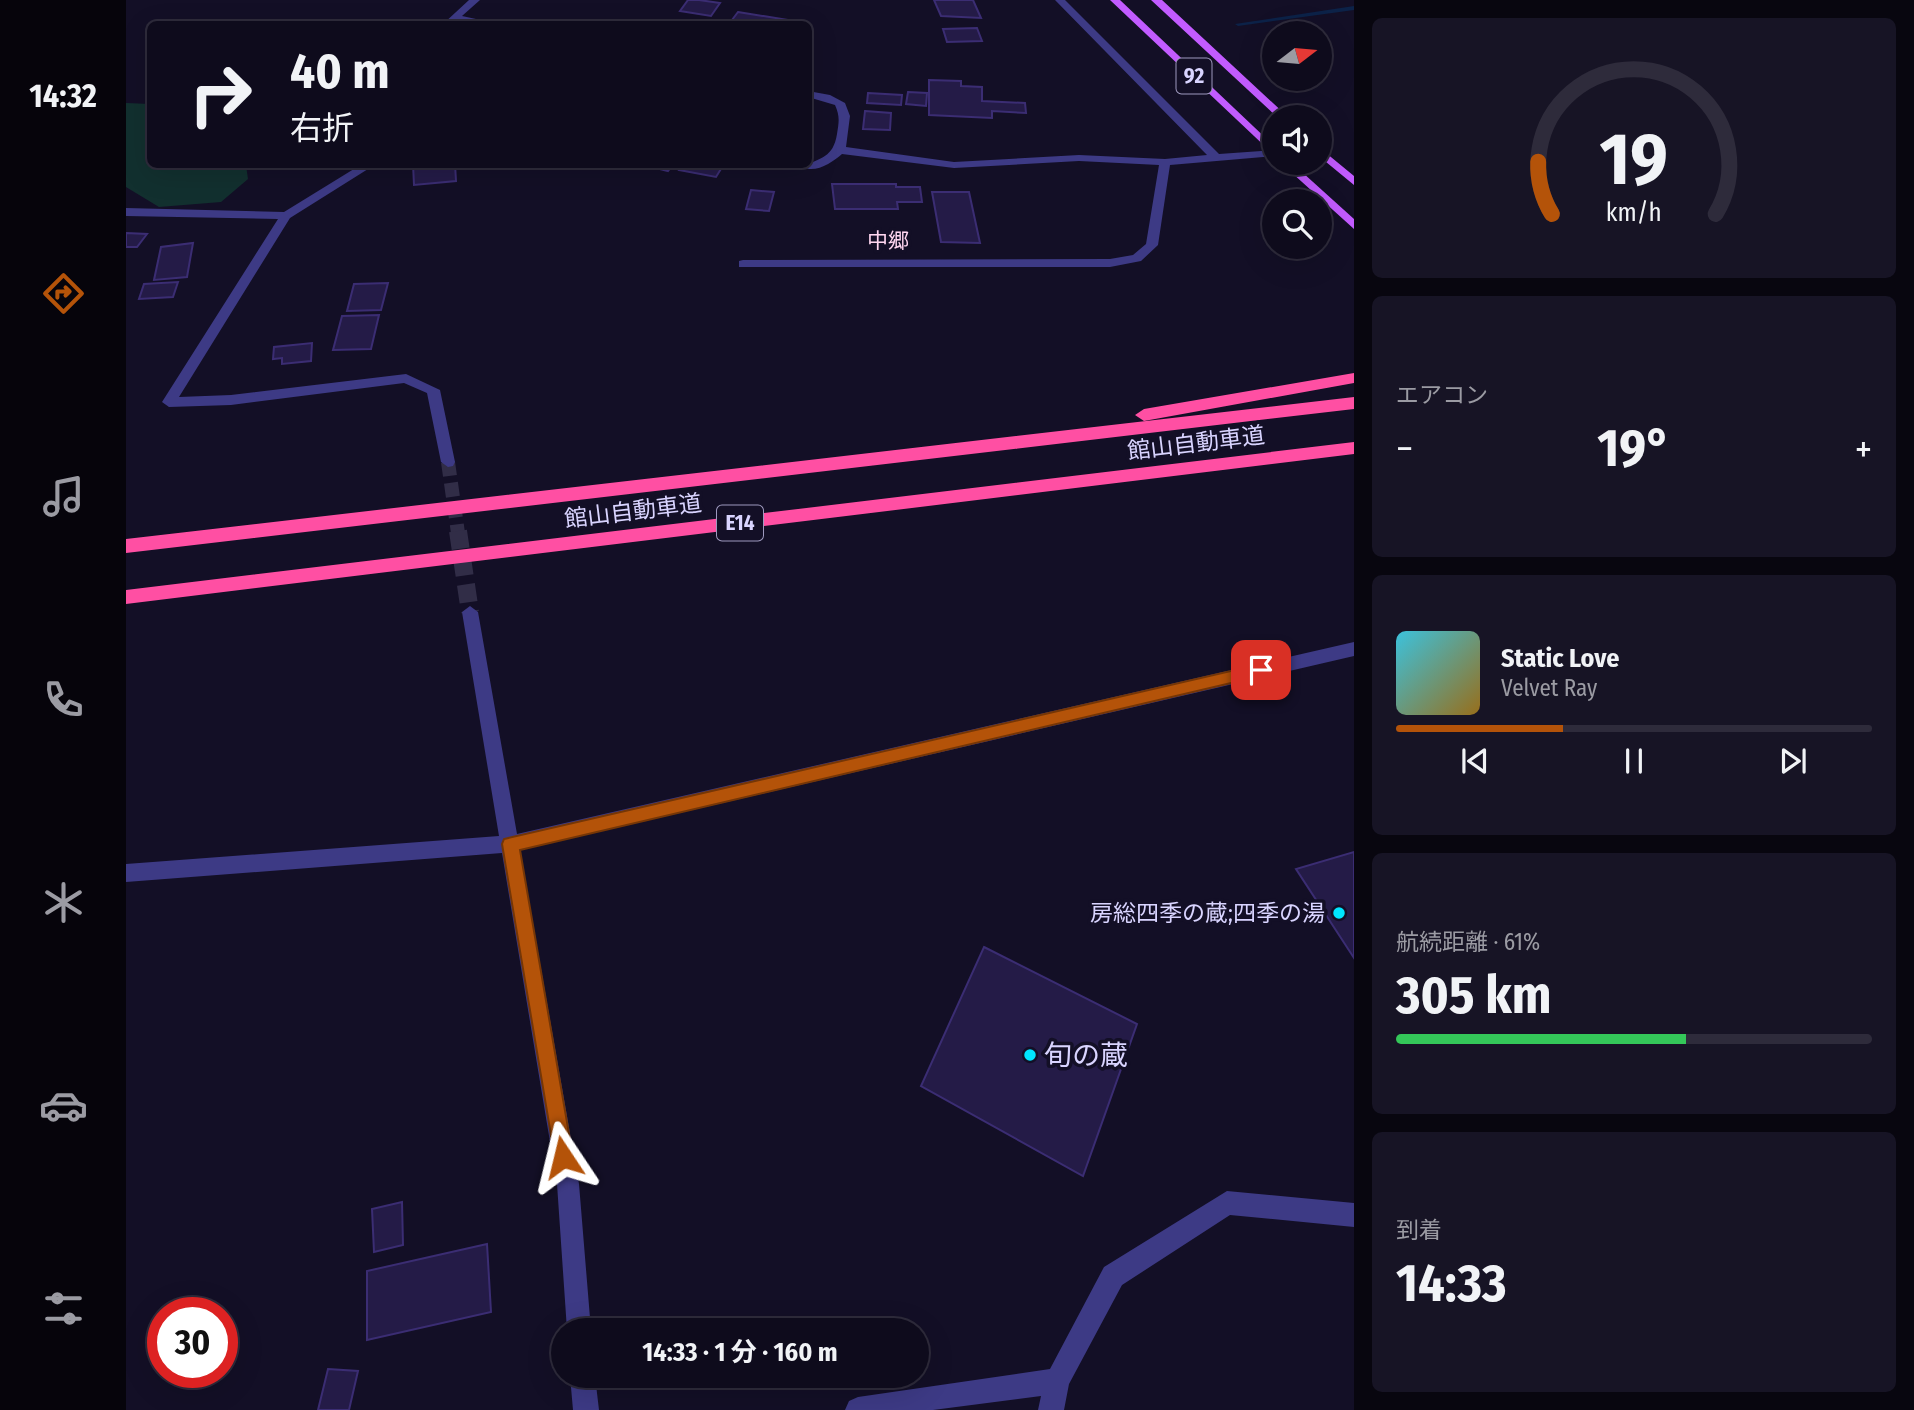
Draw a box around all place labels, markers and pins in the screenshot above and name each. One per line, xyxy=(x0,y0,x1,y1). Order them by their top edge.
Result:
pin xyxy=(1231,640,1291,700)
place label: 房総四季の蔵;四季の湯 xyxy=(1090,899,1325,927)
marker: 房総四季の蔵;四季の湯 xyxy=(1331,905,1347,921)
place label: 旬の蔵 xyxy=(1044,1039,1128,1072)
marker: 旬の蔵 xyxy=(1022,1047,1038,1063)

